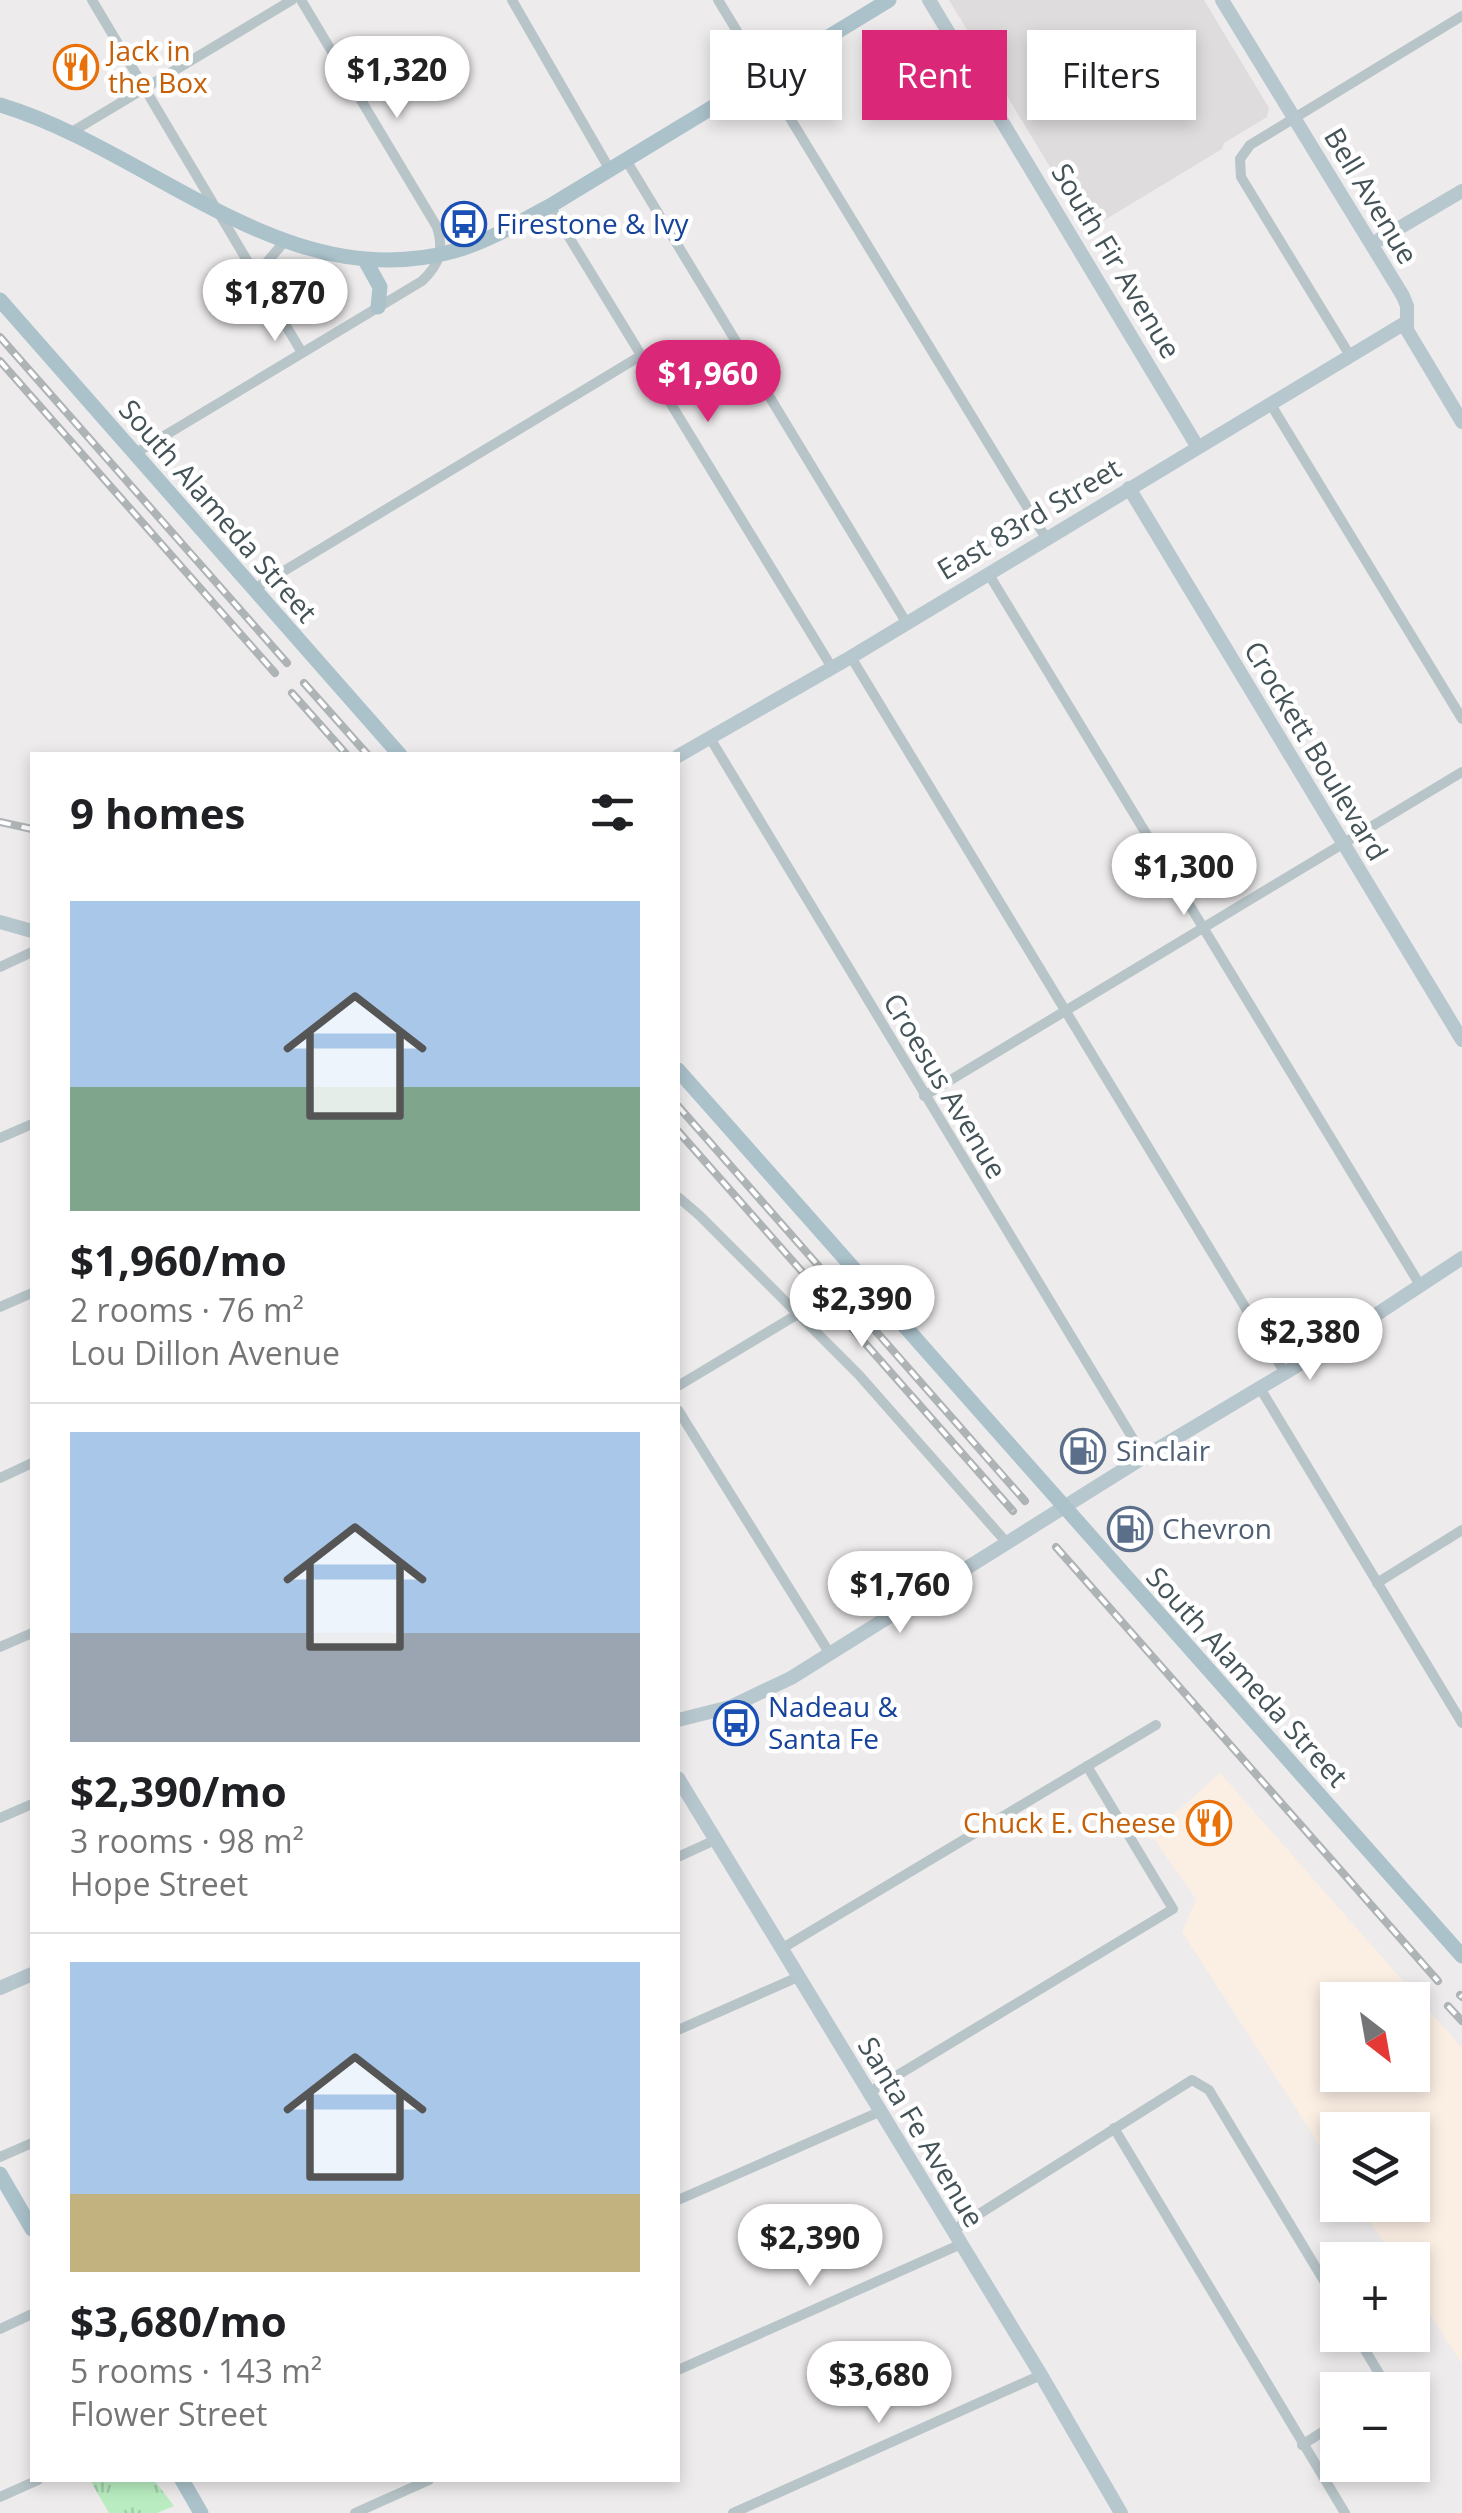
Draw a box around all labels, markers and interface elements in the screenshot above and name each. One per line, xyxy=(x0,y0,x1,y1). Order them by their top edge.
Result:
chip: Buy xyxy=(710,30,842,120)
chip: Rent xyxy=(862,30,1007,120)
chip: Filters xyxy=(1027,30,1196,120)
place label: Jack in the Box xyxy=(105,31,208,101)
pin: $1,320 xyxy=(316,36,478,121)
restaurant icon: Jack in the Box xyxy=(53,44,99,90)
text: $1,320 xyxy=(347,47,447,90)
street label: Bell Avenue xyxy=(1316,120,1427,271)
street label: South Fir Avenue xyxy=(1044,156,1190,365)
bus stop icon: Firestone & Ivy xyxy=(441,201,487,247)
place label: Firestone & Ivy xyxy=(496,204,690,242)
pin: $1,870 xyxy=(194,259,356,344)
text: $1,870 xyxy=(225,270,325,313)
pin: $1,960 xyxy=(627,340,789,425)
text: $1,960 xyxy=(658,351,758,394)
street label: South Alameda Street xyxy=(111,391,326,630)
street label: East 83rd Street xyxy=(930,448,1127,588)
street label: Crockett Boulevard xyxy=(1236,634,1398,867)
text: 9 homes xyxy=(70,784,245,841)
icon: filters xyxy=(585,785,640,840)
pin: $1,300 xyxy=(1103,833,1265,918)
text: $1,300 xyxy=(1134,844,1234,887)
icon: home xyxy=(265,966,445,1146)
street label: Croesus Avenue xyxy=(875,986,1016,1185)
text: $1,960/mo xyxy=(70,1231,287,1288)
pin: $2,390 xyxy=(781,1265,943,1350)
text: $2,390 xyxy=(812,1276,912,1319)
text: 2 rooms · 76 m² xyxy=(70,1288,304,1331)
pin: $2,380 xyxy=(1229,1298,1391,1383)
text: $2,380 xyxy=(1260,1309,1360,1352)
text: Lou Dillon Avenue xyxy=(70,1331,340,1374)
fuel station icon: Sinclair xyxy=(1060,1428,1106,1474)
place label: Sinclair xyxy=(1116,1431,1211,1469)
icon: home xyxy=(265,1497,445,1677)
fuel station icon: Chevron xyxy=(1107,1506,1153,1552)
place label: Chevron xyxy=(1162,1509,1272,1547)
pin: $1,760 xyxy=(819,1551,981,1636)
street label: South Alameda Street xyxy=(1139,1558,1357,1795)
text: $1,760 xyxy=(850,1562,950,1605)
place label: Nadeau & Santa Fe xyxy=(768,1687,898,1757)
bus stop icon: Nadeau & Santa Fe xyxy=(713,1700,759,1746)
text: $2,390/mo xyxy=(70,1762,287,1819)
restaurant icon: Chuck E. Cheese xyxy=(1186,1800,1232,1846)
place label: Chuck E. Cheese xyxy=(963,1803,1176,1841)
text: 3 rooms · 98 m² xyxy=(70,1819,304,1862)
text: Hope Street xyxy=(70,1862,248,1905)
north arrow xyxy=(1320,1982,1430,2092)
map controls xyxy=(1320,1982,1430,2482)
icon: home xyxy=(265,2027,445,2207)
street label: Santa Fe Avenue xyxy=(850,2029,994,2234)
button: layers xyxy=(1320,2112,1430,2222)
pin: $2,390 xyxy=(729,2204,891,2289)
text: $2,390 xyxy=(760,2215,860,2258)
button: + xyxy=(1320,2242,1430,2352)
text: $3,680/mo xyxy=(70,2292,287,2349)
pin: $3,680 xyxy=(798,2341,960,2426)
text: 5 rooms · 143 m² xyxy=(70,2349,322,2392)
text: $3,680 xyxy=(829,2352,929,2395)
button: − xyxy=(1320,2372,1430,2482)
text: Flower Street xyxy=(70,2392,267,2435)

